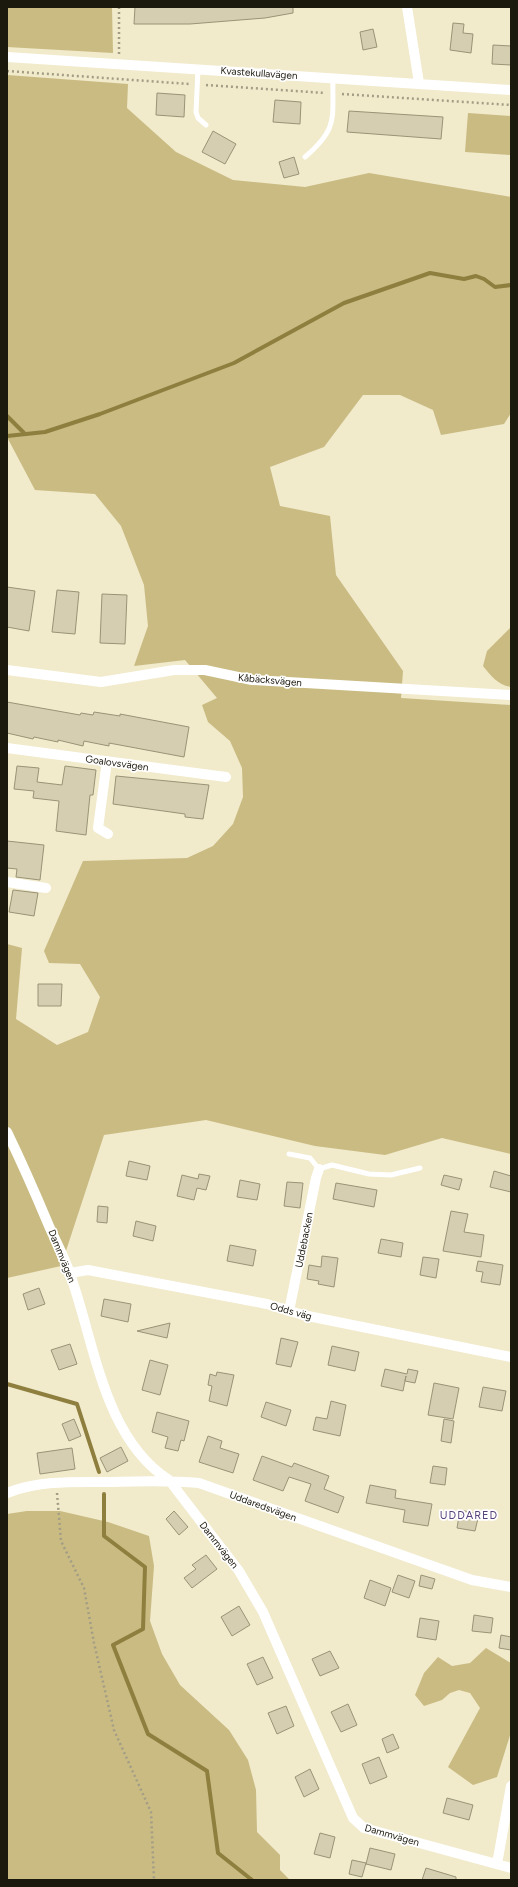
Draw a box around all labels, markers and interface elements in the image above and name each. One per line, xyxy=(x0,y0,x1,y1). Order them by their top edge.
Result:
street label: Kvastekullavägen xyxy=(220,64,298,82)
street label: Kåbäcksvägen xyxy=(237,671,303,689)
street label: Goalovsvägen xyxy=(85,752,150,774)
street label: Uddebacken xyxy=(292,1211,316,1269)
street label: Dammvägen xyxy=(45,1228,79,1285)
street label: Odds väg xyxy=(269,1299,313,1323)
street label: Uddaredsvägen xyxy=(228,1488,299,1524)
district label: UDDARED xyxy=(440,1509,498,1522)
street label: Dammvägen xyxy=(197,1519,242,1571)
street label: Dammvägen xyxy=(363,1821,421,1849)

